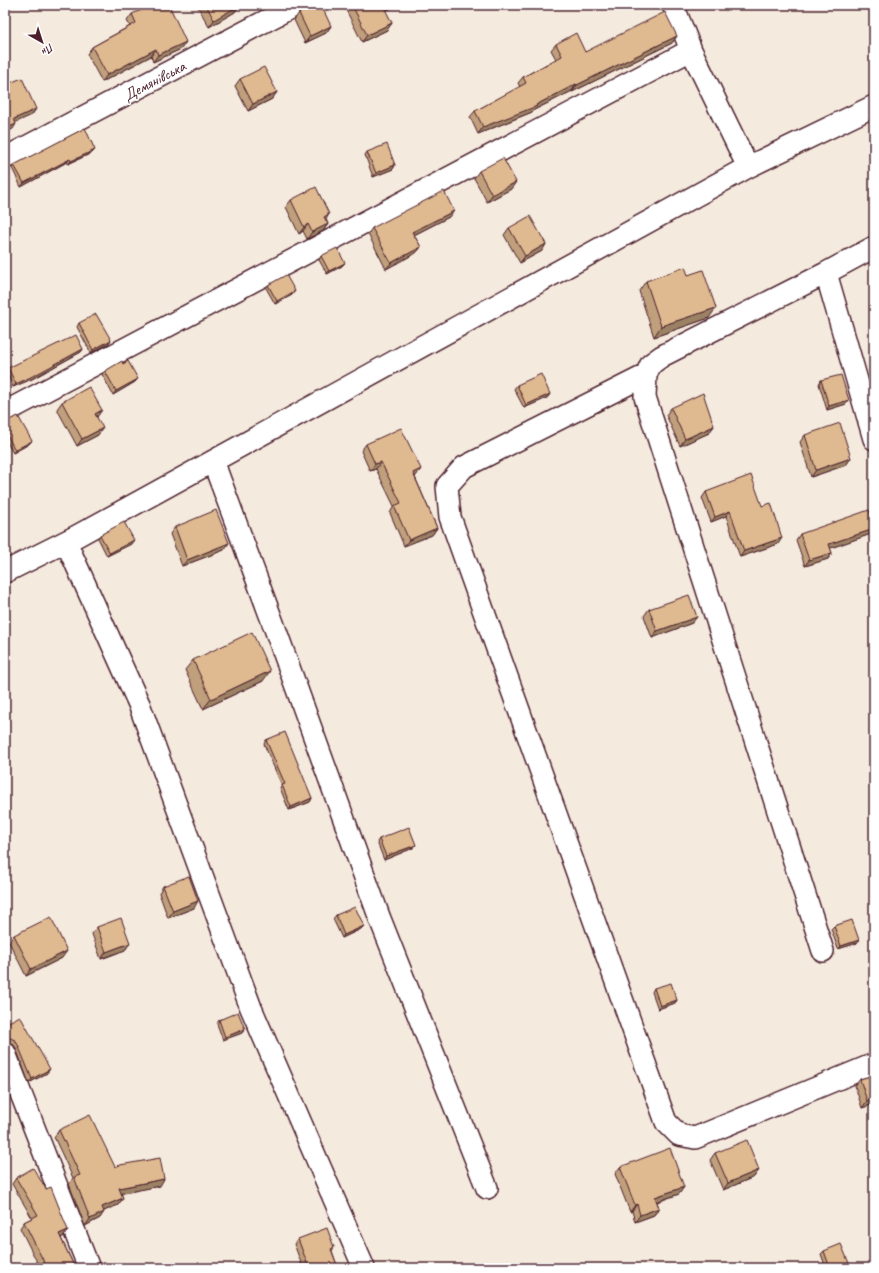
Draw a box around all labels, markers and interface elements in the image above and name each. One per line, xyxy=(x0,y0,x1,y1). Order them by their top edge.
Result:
north arrow xyxy=(22,22,62,62)
text: Пн xyxy=(39,41,57,60)
street label: Демянівська xyxy=(120,56,190,106)

